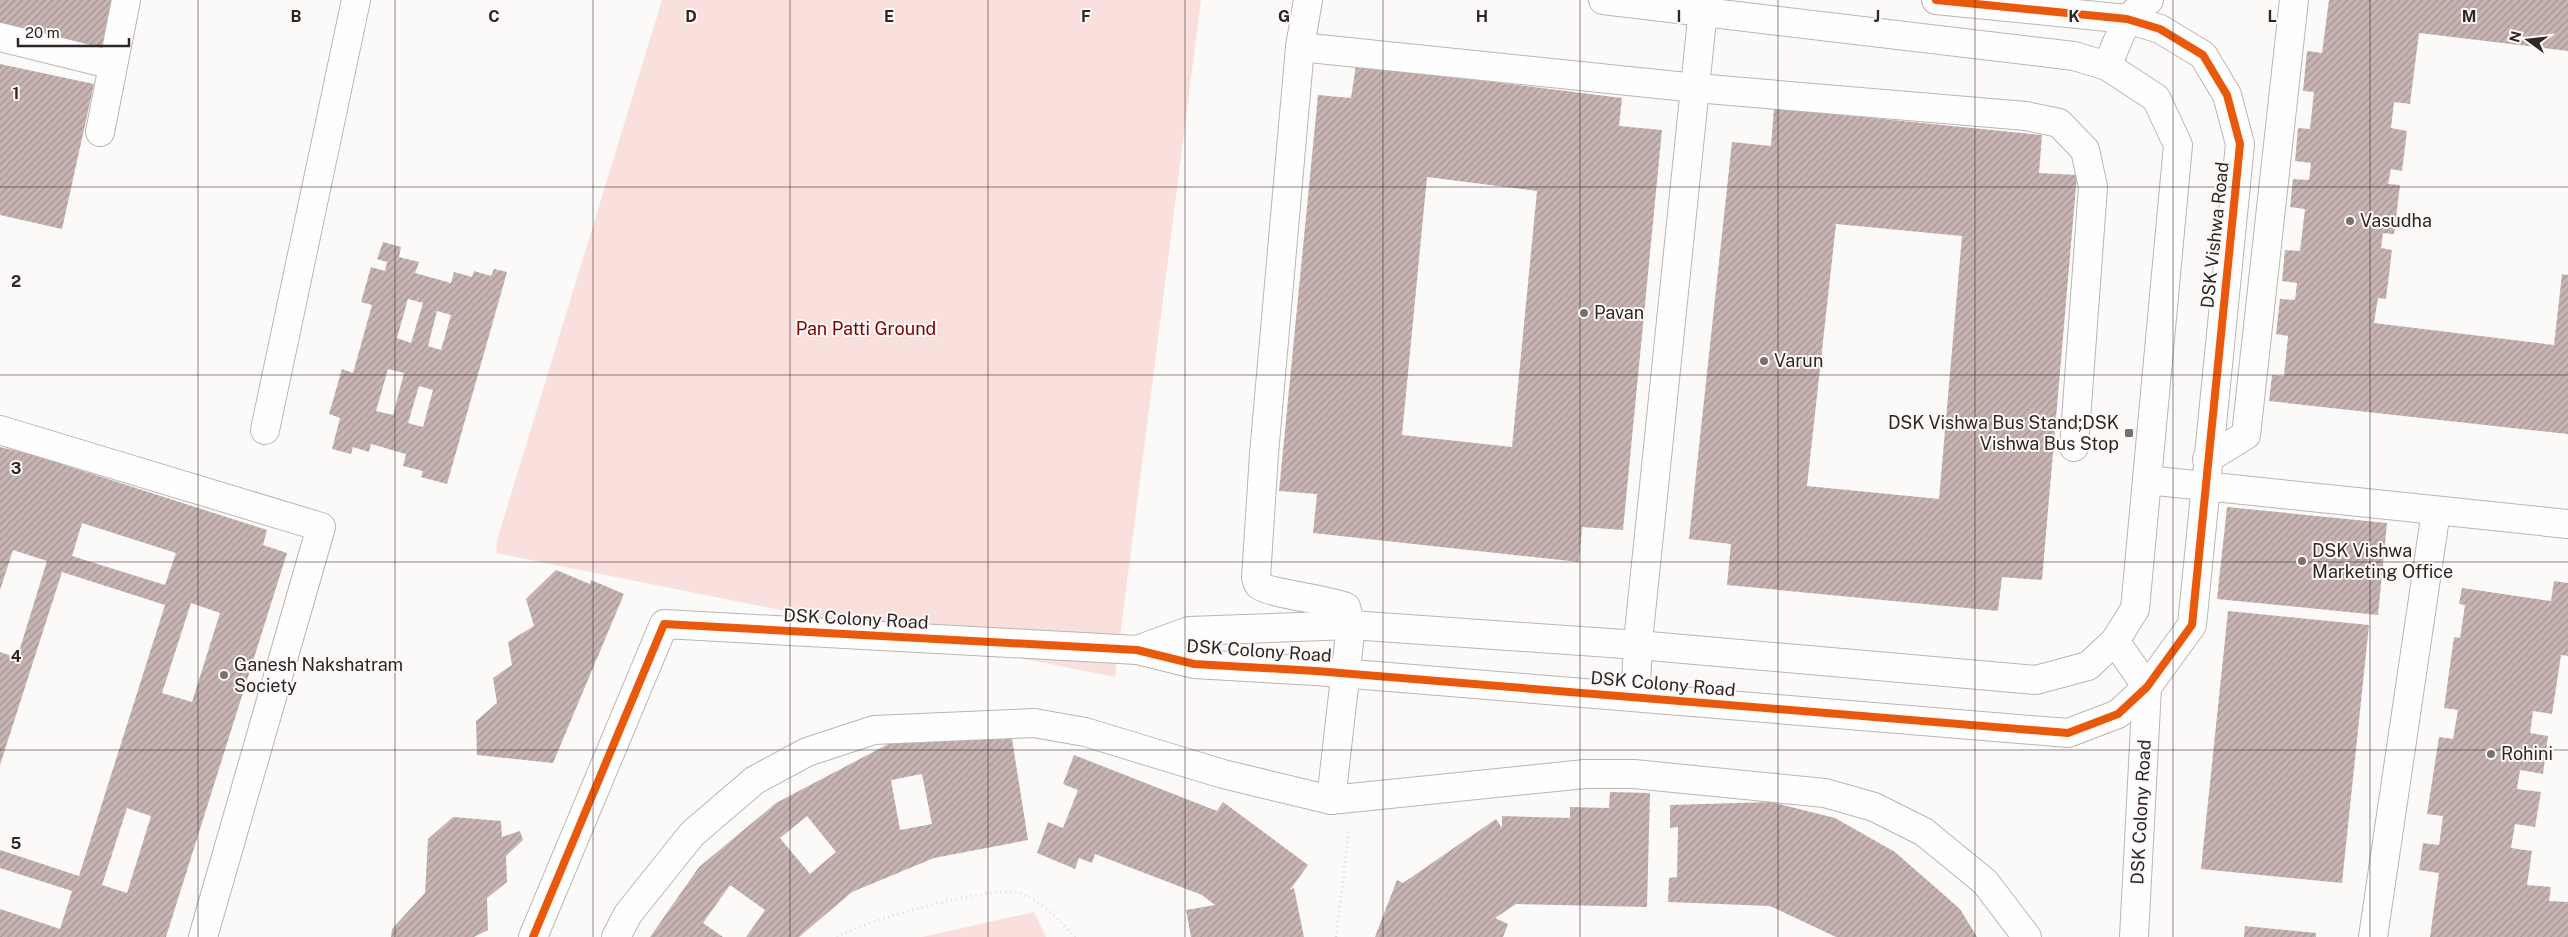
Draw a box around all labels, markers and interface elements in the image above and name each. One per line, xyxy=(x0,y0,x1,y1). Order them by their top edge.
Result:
text: B xyxy=(291,7,302,26)
text: C xyxy=(488,7,500,26)
text: D xyxy=(685,7,697,26)
text: E xyxy=(884,7,894,26)
text: F xyxy=(1081,7,1091,26)
text: G xyxy=(1278,7,1290,26)
text: H xyxy=(1476,7,1488,26)
text: I xyxy=(1677,7,1681,26)
text: J xyxy=(1874,7,1880,26)
text: K xyxy=(2068,7,2080,26)
text: L xyxy=(2267,7,2277,26)
text: M xyxy=(2462,7,2476,26)
scale bar xyxy=(18,15,129,47)
north arrow xyxy=(2503,15,2553,65)
text: 20 m xyxy=(25,24,60,41)
text: N xyxy=(2506,29,2525,44)
text: 1 xyxy=(13,84,19,103)
street label: DSK Vishwa Road xyxy=(2196,161,2233,309)
place label: Vasudha xyxy=(2360,210,2432,231)
marker: Vasudha xyxy=(2344,215,2356,227)
text: 2 xyxy=(11,272,21,291)
place label: Pavan xyxy=(1594,302,1644,323)
marker: Pavan xyxy=(1578,307,1590,319)
park label: Pan Patti Ground xyxy=(796,318,936,339)
place label: Varun xyxy=(1774,350,1823,371)
marker: Varun xyxy=(1758,355,1770,367)
place label: DSK Vishwa Bus Stand;DSK Vishwa Bus Stop xyxy=(1888,412,2119,454)
marker: DSK Vishwa Bus Stand;DSK Vishwa Bus Stop xyxy=(2123,427,2135,439)
text: 3 xyxy=(11,459,21,478)
place label: DSK Vishwa Marketing Office xyxy=(2312,540,2453,582)
marker: DSK Vishwa Marketing Office xyxy=(2296,555,2308,567)
street label: DSK Colony Road xyxy=(783,604,929,633)
street label: DSK Colony Road xyxy=(1186,635,1332,666)
text: 4 xyxy=(11,647,22,666)
place label: Ganesh Nakshatram Society xyxy=(234,654,403,696)
street label: DSK Colony Road xyxy=(1590,667,1736,700)
marker: Ganesh Nakshatram Society xyxy=(218,669,230,681)
street label: DSK Colony Road xyxy=(2126,739,2155,885)
place label: Rohini xyxy=(2501,743,2553,764)
marker: Rohini xyxy=(2485,748,2497,760)
text: 5 xyxy=(11,834,22,853)

